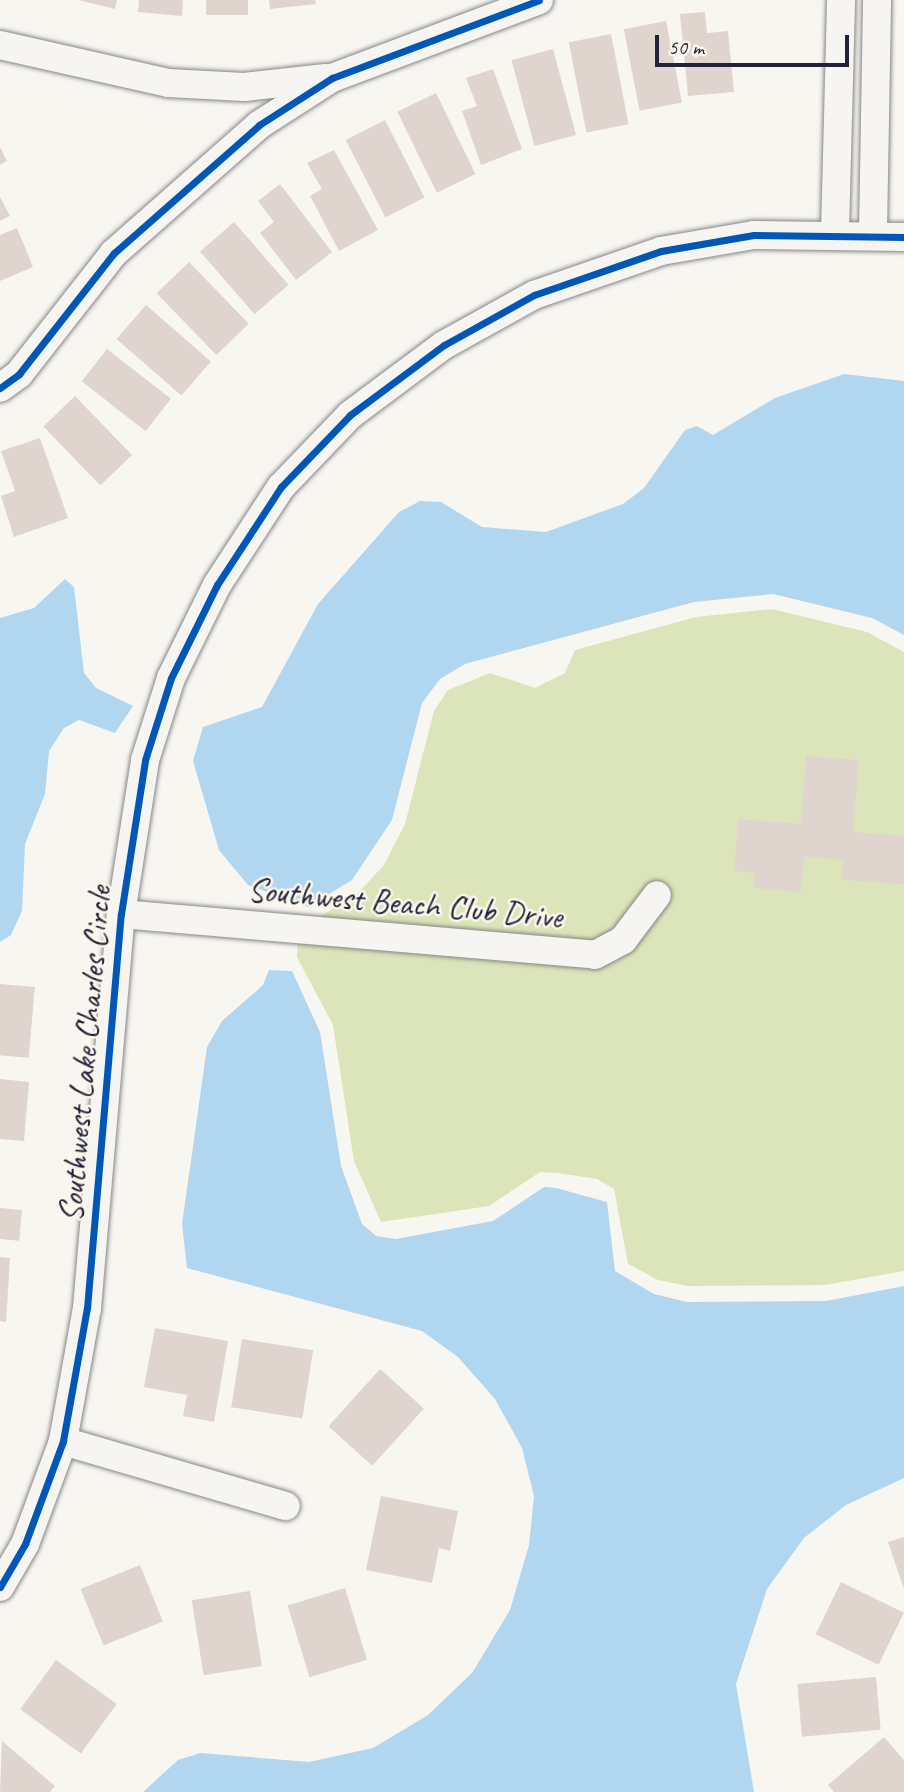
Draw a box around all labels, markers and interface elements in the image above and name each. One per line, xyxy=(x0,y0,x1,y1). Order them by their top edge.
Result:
scale bar xyxy=(659,21,853,65)
text: 50 m xyxy=(668,34,704,60)
street label: Southwest Beach Club Drive xyxy=(247,871,563,937)
street label: Southwest Lake Charles Circle xyxy=(52,884,120,1224)

